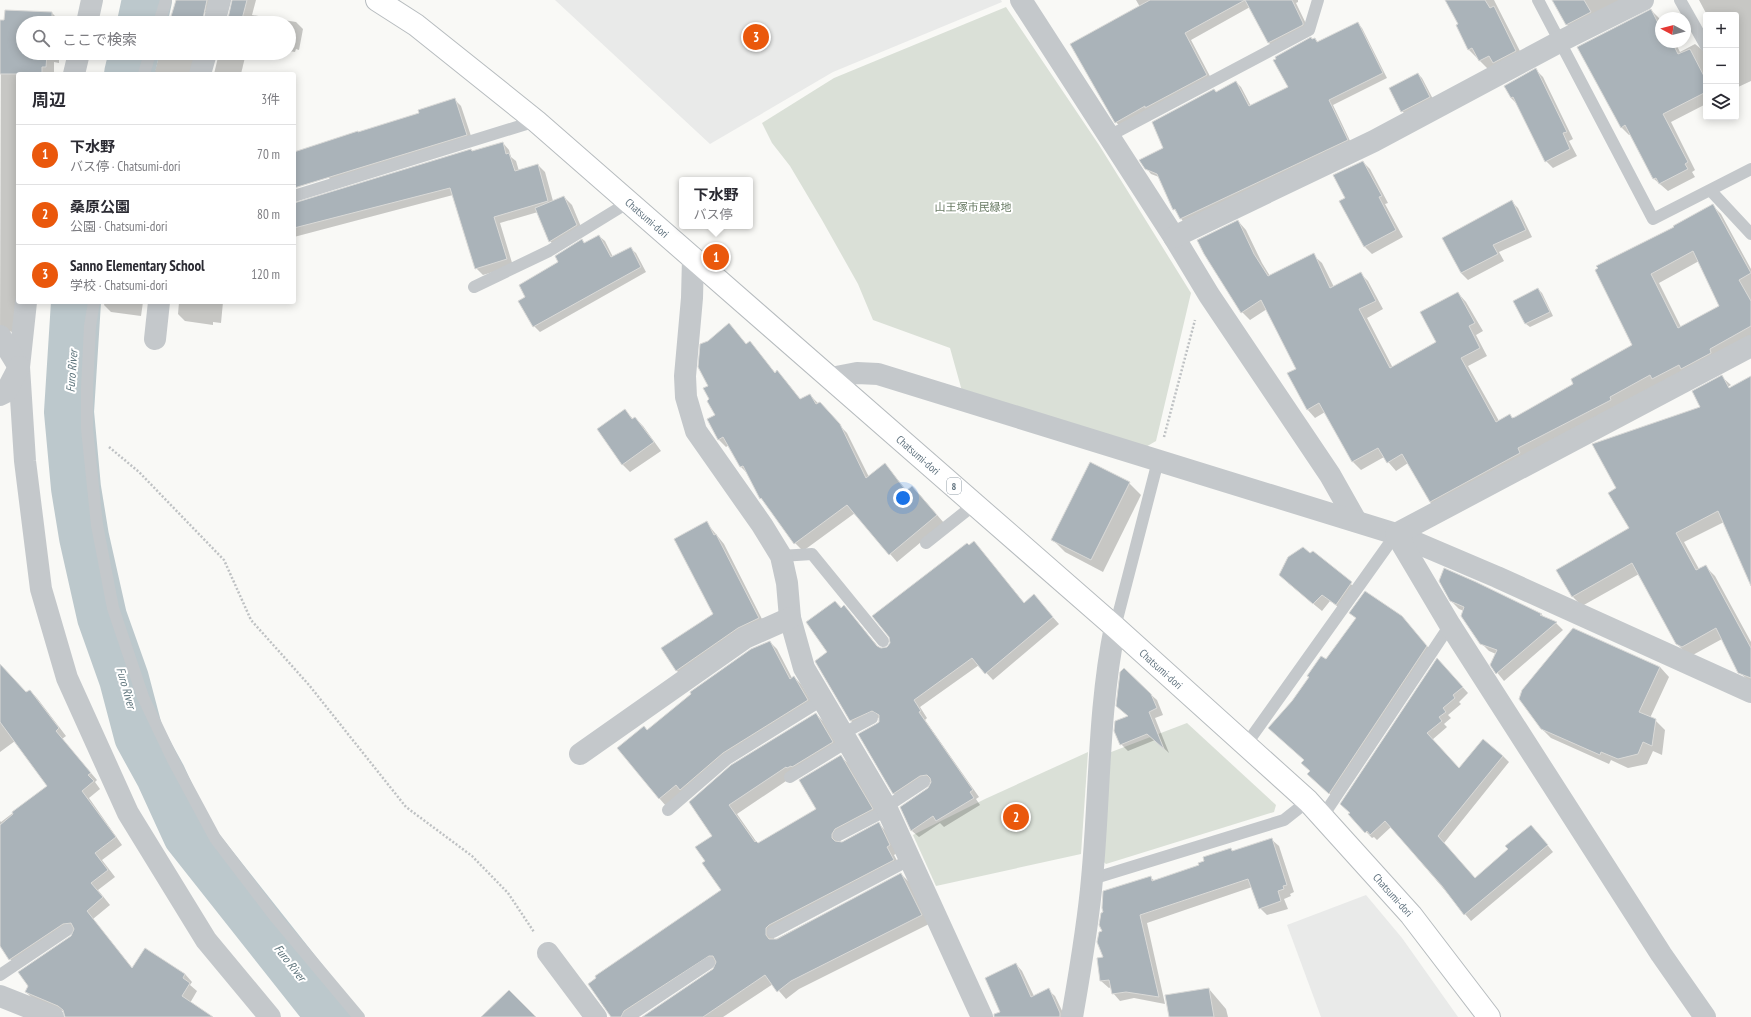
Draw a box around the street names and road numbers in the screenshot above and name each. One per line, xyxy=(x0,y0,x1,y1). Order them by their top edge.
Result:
street label: Chatsumi-dori xyxy=(622,195,672,241)
street label: Chatsumi-dori xyxy=(893,432,943,478)
road number: 8 xyxy=(947,478,961,494)
street label: Chatsumi-dori xyxy=(1136,646,1186,692)
street label: Chatsumi-dori xyxy=(1370,870,1416,920)

